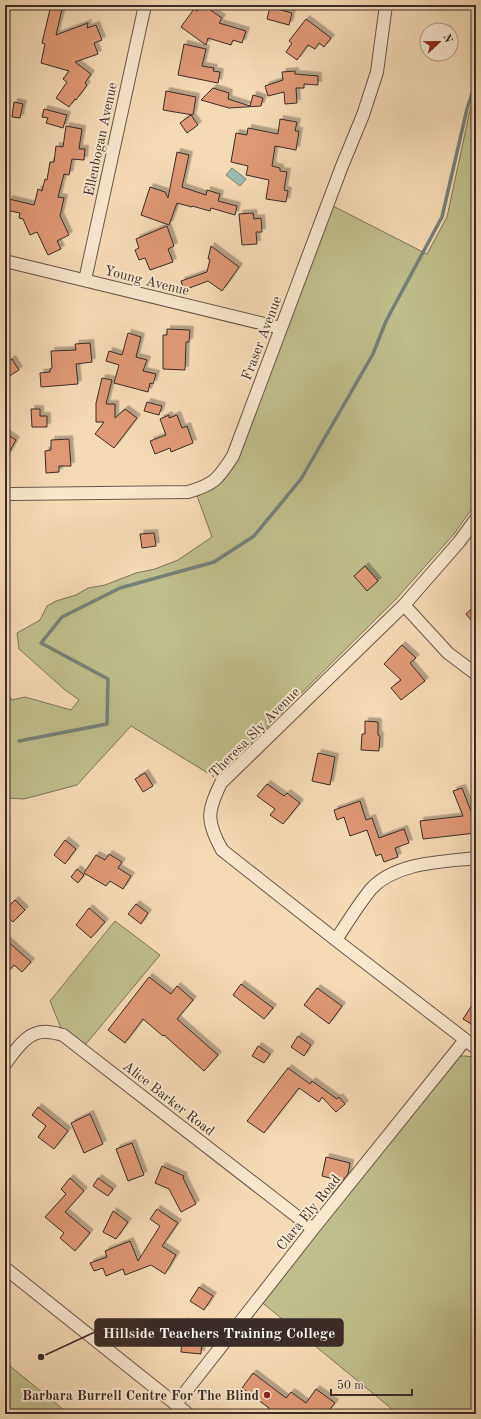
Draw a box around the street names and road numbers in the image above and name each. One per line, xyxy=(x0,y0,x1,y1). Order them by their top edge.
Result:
street label: Ellenbogan Avenue xyxy=(82,81,120,197)
street label: Young Avenue xyxy=(103,264,191,298)
street label: Fraser Avenue xyxy=(239,294,284,382)
street label: Theresa Sly Avenue xyxy=(207,685,303,781)
street label: Alice Barker Road xyxy=(120,1059,217,1139)
street label: Clara Ely Road xyxy=(274,1172,343,1253)

